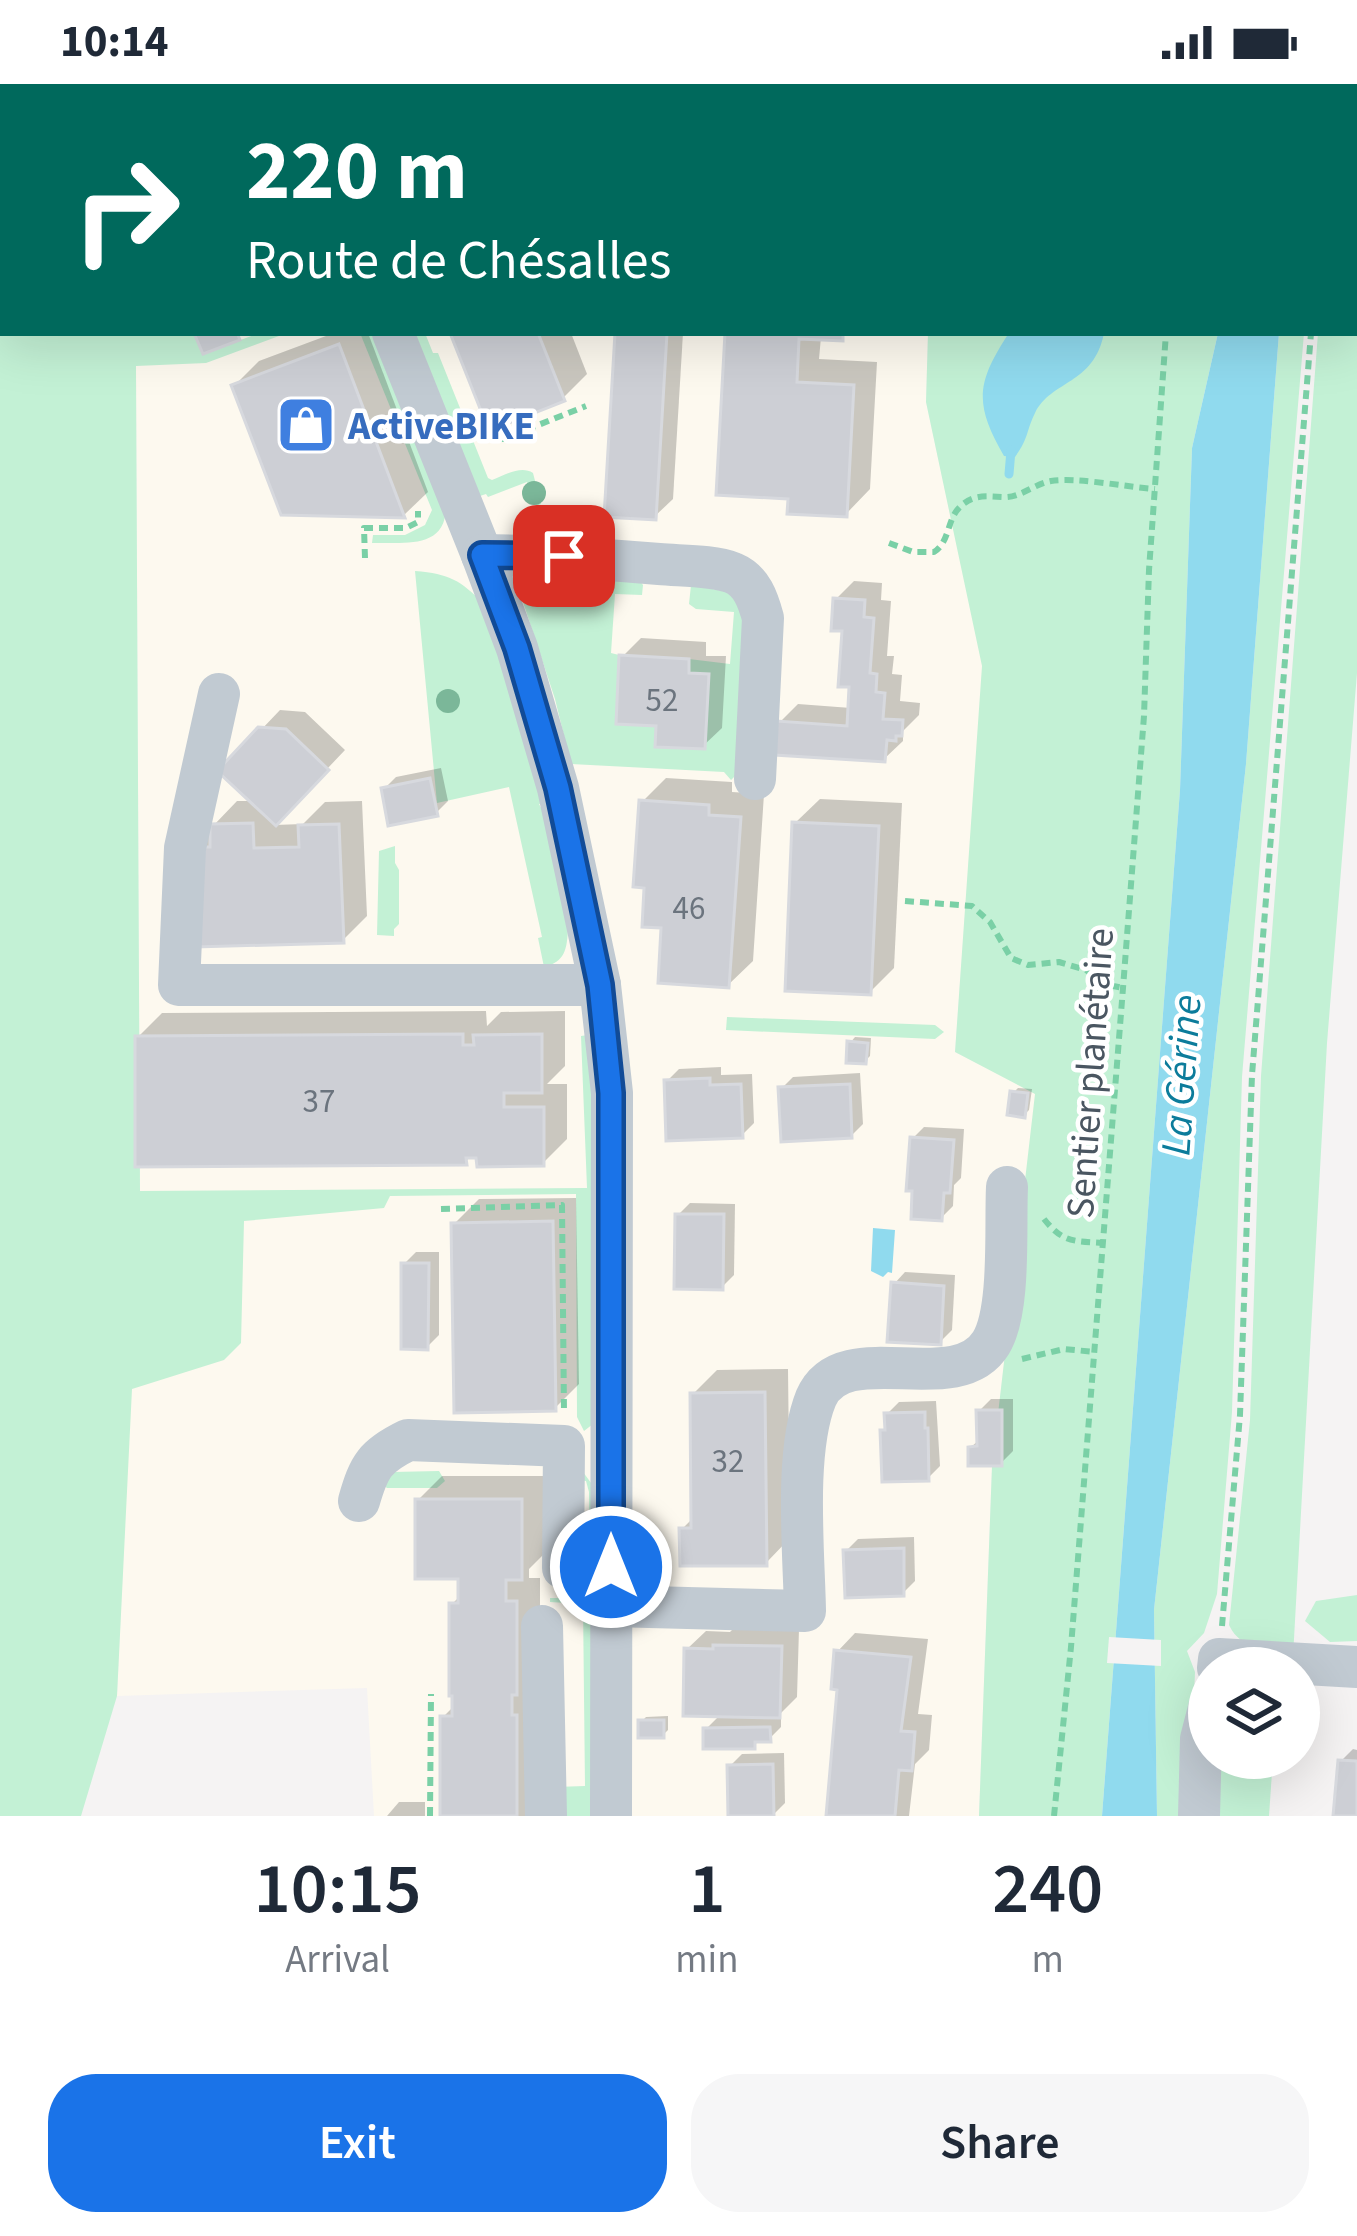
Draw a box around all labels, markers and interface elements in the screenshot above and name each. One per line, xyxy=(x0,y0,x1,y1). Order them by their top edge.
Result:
text: 10:14 xyxy=(60,10,169,74)
text: 220 m xyxy=(246,112,468,232)
icon: right xyxy=(48,132,204,288)
text: Route de Chésalles xyxy=(246,223,671,300)
shop icon: ActiveBIKE xyxy=(275,394,337,456)
place label: ActiveBIKE xyxy=(347,399,535,455)
pin xyxy=(513,505,615,607)
icon: arrive xyxy=(531,523,597,589)
house number: 52 xyxy=(646,677,678,724)
house number: 46 xyxy=(673,885,705,932)
street label: Sentier planétaire xyxy=(1053,926,1129,1220)
water label: La Gérine xyxy=(1146,993,1218,1158)
house number: 37 xyxy=(303,1078,335,1125)
house number: 32 xyxy=(712,1438,744,1485)
position arrow xyxy=(548,1504,674,1630)
map controls xyxy=(1188,1647,1320,1779)
button: layers xyxy=(1188,1647,1320,1779)
text: 10:15 xyxy=(254,1838,421,1941)
text: 1 xyxy=(688,1838,725,1941)
text: 240 xyxy=(992,1838,1103,1941)
text: Arrival xyxy=(285,1932,390,1988)
text: min xyxy=(675,1932,739,1988)
text: m xyxy=(1032,1932,1064,1988)
button: Exit xyxy=(48,2074,667,2212)
button: Share xyxy=(691,2074,1309,2212)

